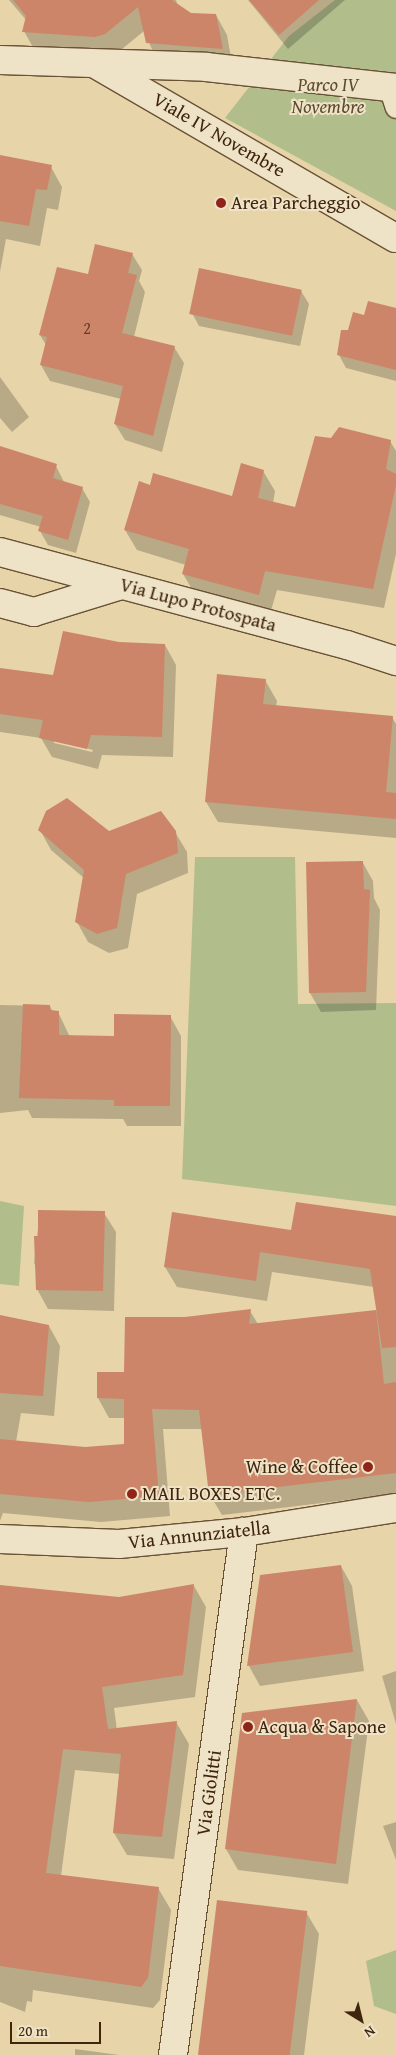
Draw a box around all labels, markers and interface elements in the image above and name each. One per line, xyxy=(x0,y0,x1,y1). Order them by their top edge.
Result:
park label: Parco IV Novembre xyxy=(292,74,364,118)
street label: Viale IV Novembre xyxy=(149,88,289,182)
place label: Area Parcheggio xyxy=(231,192,361,214)
marker: Area Parcheggio xyxy=(215,197,227,209)
house number: 2 xyxy=(83,318,91,338)
street label: Via Lupo Protospata xyxy=(117,573,279,637)
place label: Wine & Coffee xyxy=(246,1456,358,1478)
marker: Wine & Coffee xyxy=(362,1461,374,1473)
place label: MAIL BOXES ETC. xyxy=(142,1483,280,1505)
marker: MAIL BOXES ETC. xyxy=(126,1488,138,1500)
street label: Via Annunziatella xyxy=(127,1516,271,1554)
place label: Acqua & Sapone xyxy=(258,1716,386,1738)
marker: Acqua & Sapone xyxy=(242,1721,254,1733)
street label: Via Giolitti xyxy=(192,1749,226,1837)
north arrow xyxy=(336,1995,386,2045)
scale bar xyxy=(12,2012,104,2044)
text: 20 m xyxy=(18,2020,48,2041)
text: N xyxy=(360,2021,379,2043)

